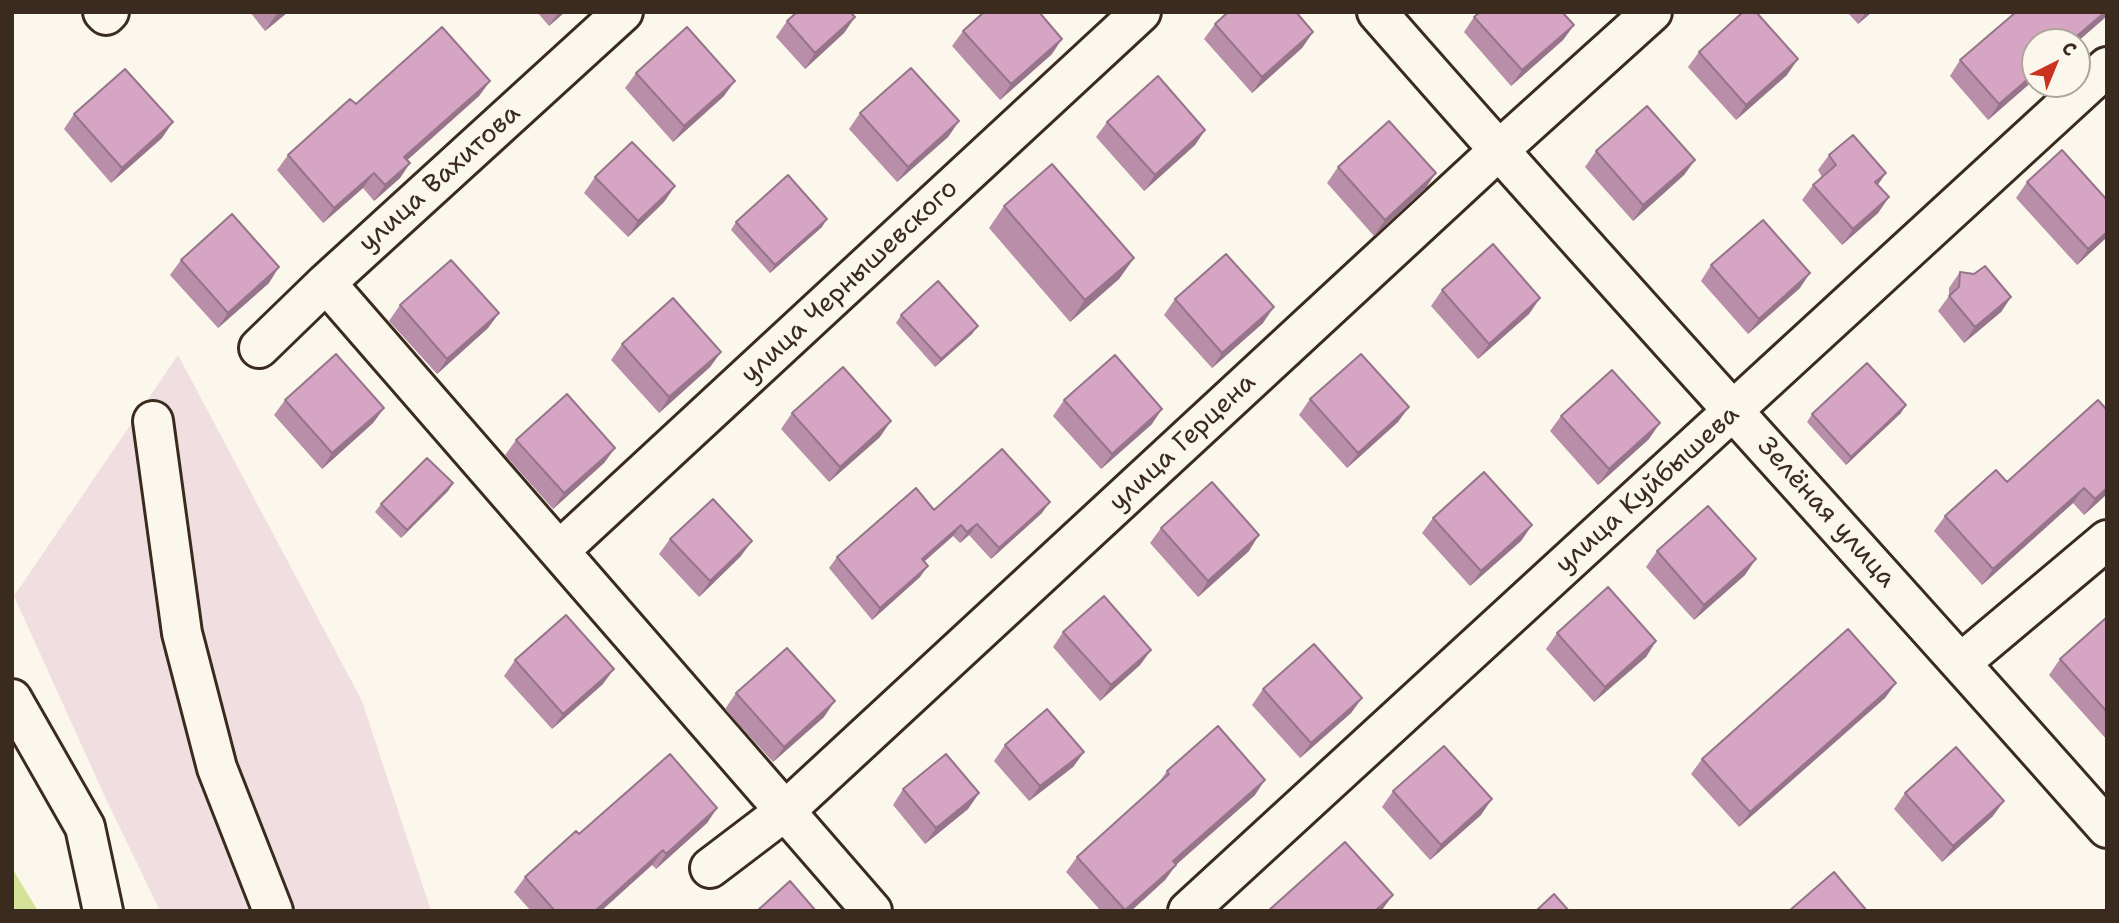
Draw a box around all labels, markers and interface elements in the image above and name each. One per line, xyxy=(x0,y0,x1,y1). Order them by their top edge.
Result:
north arrow xyxy=(2021,28,2091,98)
text: С xyxy=(2057,36,2082,62)
street label: улица Вахитова xyxy=(353,98,527,260)
street label: улица Чернышевского xyxy=(735,173,965,391)
street label: улица Герцена xyxy=(1103,367,1263,519)
street label: улица Куйбышева xyxy=(1550,399,1746,581)
street label: Зелёная улица xyxy=(1750,431,1902,595)

